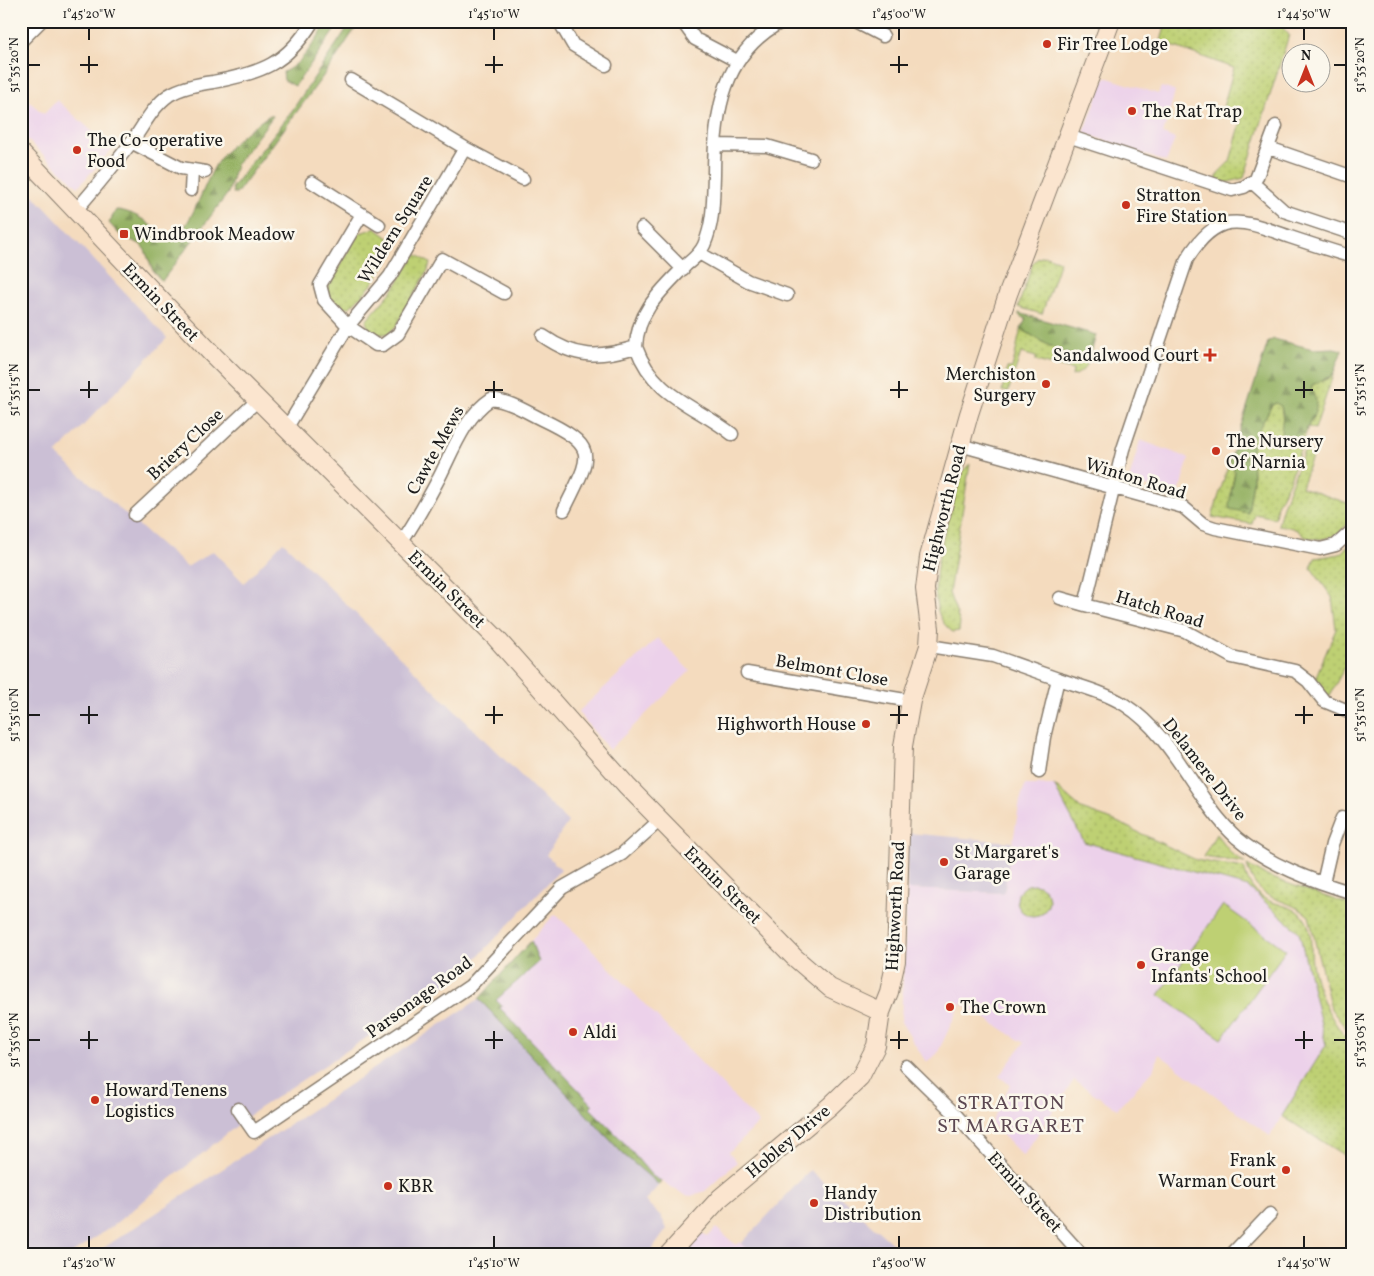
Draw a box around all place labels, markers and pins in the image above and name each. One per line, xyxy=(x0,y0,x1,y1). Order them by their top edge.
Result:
place label: Fir Tree Lodge xyxy=(1057,33,1168,58)
marker: Fir Tree Lodge xyxy=(1041,38,1053,50)
place label: The Rat Trap xyxy=(1142,100,1242,125)
marker: The Rat Trap xyxy=(1126,105,1138,117)
place label: The Co-operative Food xyxy=(87,129,223,175)
marker: The Co-operative Food xyxy=(71,144,83,156)
place label: Stratton Fire Station xyxy=(1136,184,1228,230)
marker: Stratton Fire Station xyxy=(1120,199,1132,211)
place label: Windbrook Meadow xyxy=(134,223,295,248)
marker: Windbrook Meadow xyxy=(118,228,130,240)
place label: Sandalwood Court xyxy=(1053,344,1199,369)
marker: Sandalwood Court xyxy=(1203,348,1217,362)
place label: Merchiston Surgery xyxy=(946,363,1036,409)
marker: Merchiston Surgery xyxy=(1040,378,1052,390)
place label: The Nursery Of Narnia xyxy=(1226,430,1324,476)
marker: The Nursery Of Narnia xyxy=(1210,445,1222,457)
place label: Highworth House xyxy=(717,713,856,738)
marker: Highworth House xyxy=(860,718,872,730)
place label: St Margaret's Garage xyxy=(954,841,1059,887)
marker: St Margaret's Garage xyxy=(938,856,950,868)
place label: Grange Infants' School xyxy=(1151,944,1267,990)
marker: Grange Infants' School xyxy=(1135,959,1147,971)
place label: The Crown xyxy=(960,996,1047,1021)
marker: The Crown xyxy=(944,1001,956,1013)
place label: Aldi xyxy=(583,1021,617,1046)
marker: Aldi xyxy=(567,1026,579,1038)
place label: Howard Tenens Logistics xyxy=(105,1079,227,1125)
marker: Howard Tenens Logistics xyxy=(89,1094,101,1106)
place label: Frank Warman Court xyxy=(1158,1149,1276,1195)
marker: Frank Warman Court xyxy=(1280,1164,1292,1176)
place label: KBR xyxy=(398,1175,434,1200)
marker: KBR xyxy=(382,1180,394,1192)
place label: Handy Distribution xyxy=(824,1182,922,1228)
marker: Handy Distribution xyxy=(808,1197,820,1209)

